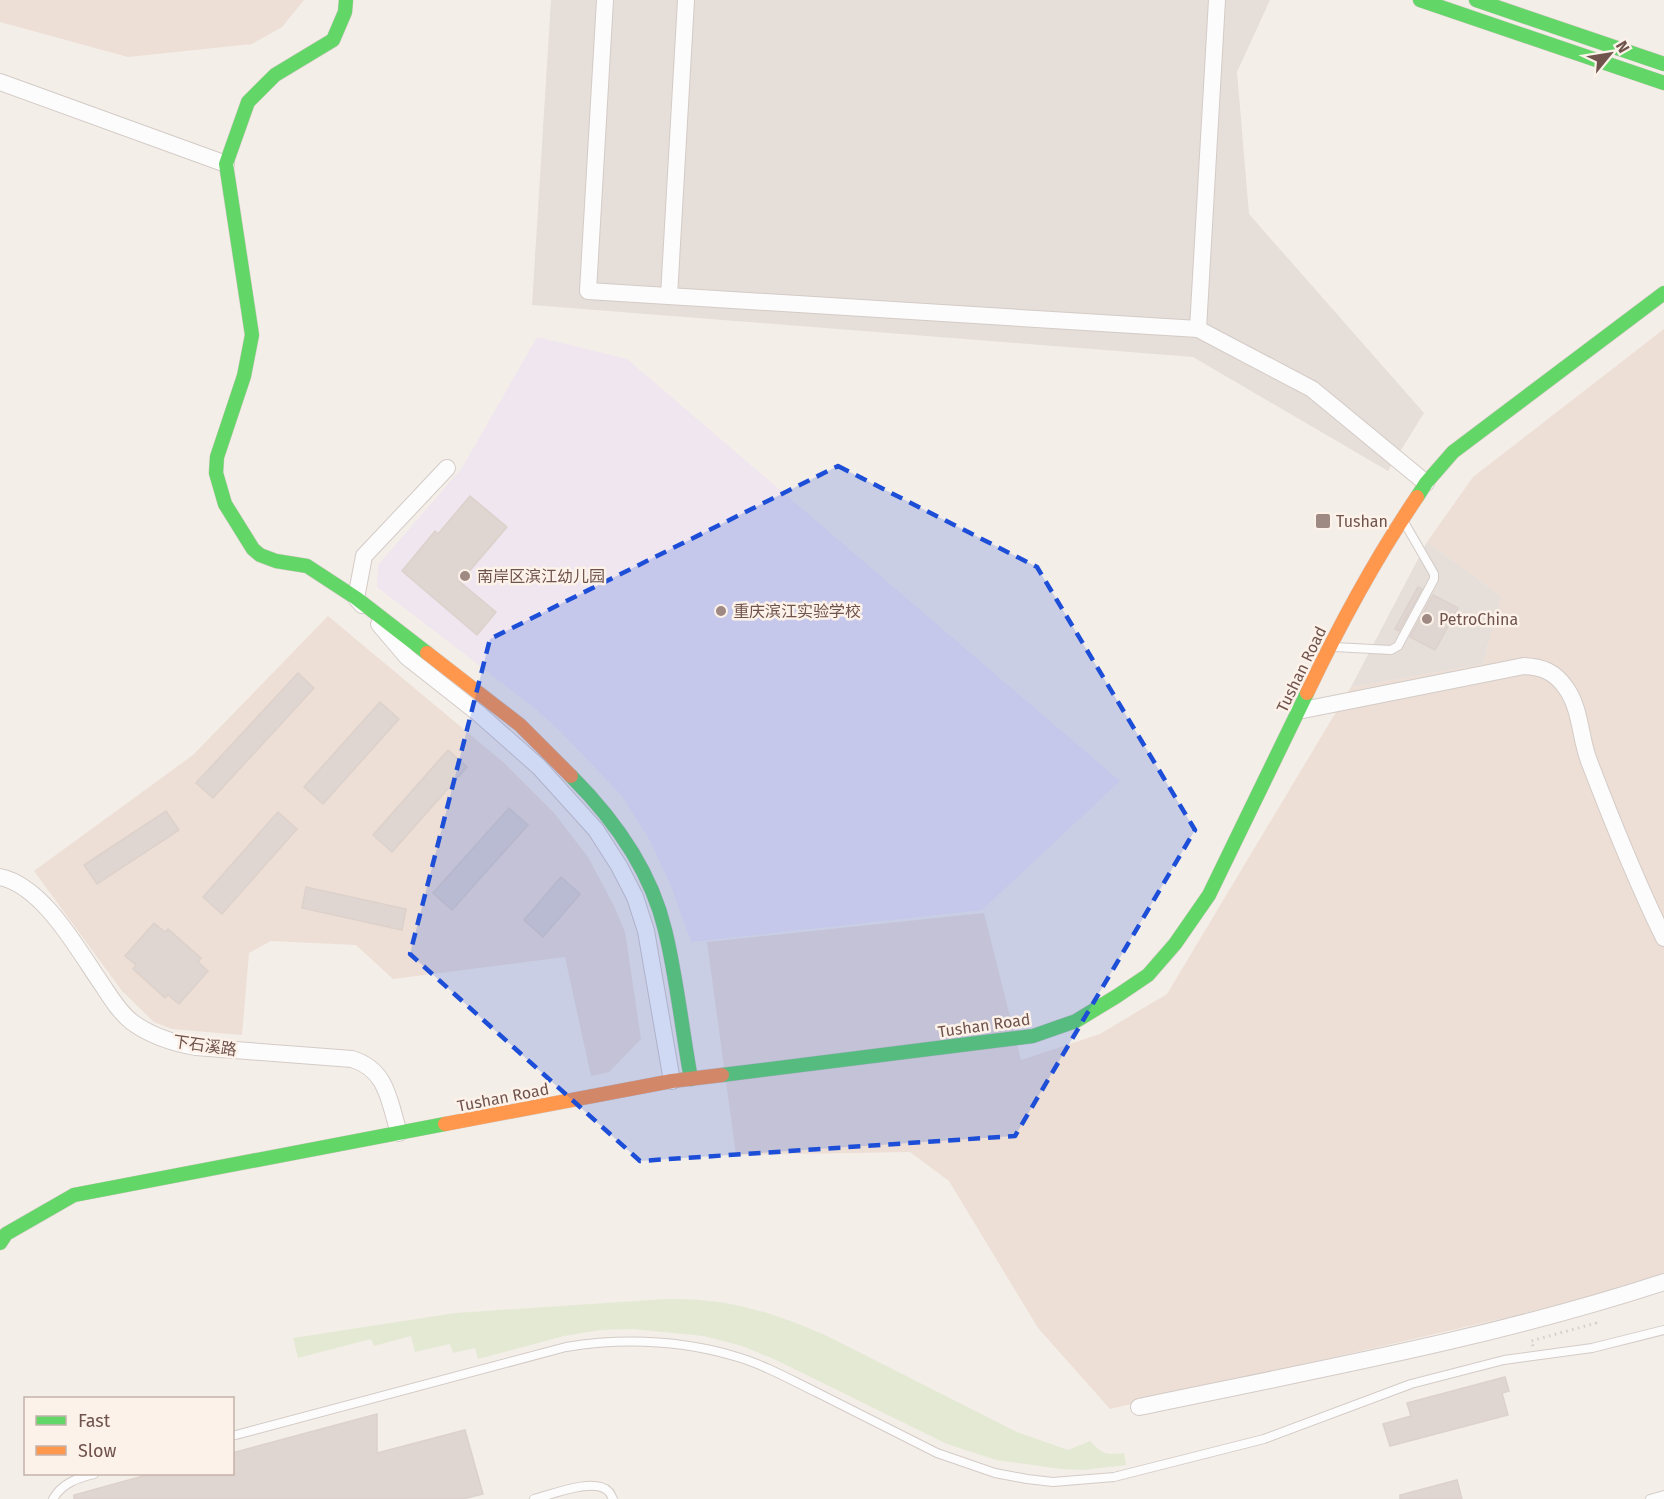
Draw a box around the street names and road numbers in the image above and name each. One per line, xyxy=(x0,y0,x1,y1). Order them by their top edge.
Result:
street label: Tushan Road xyxy=(1273,623,1330,715)
street label: Tushan Road xyxy=(937,1010,1031,1041)
street label: 下石溪路 xyxy=(172,1032,238,1059)
street label: Tushan Road xyxy=(456,1079,551,1116)

